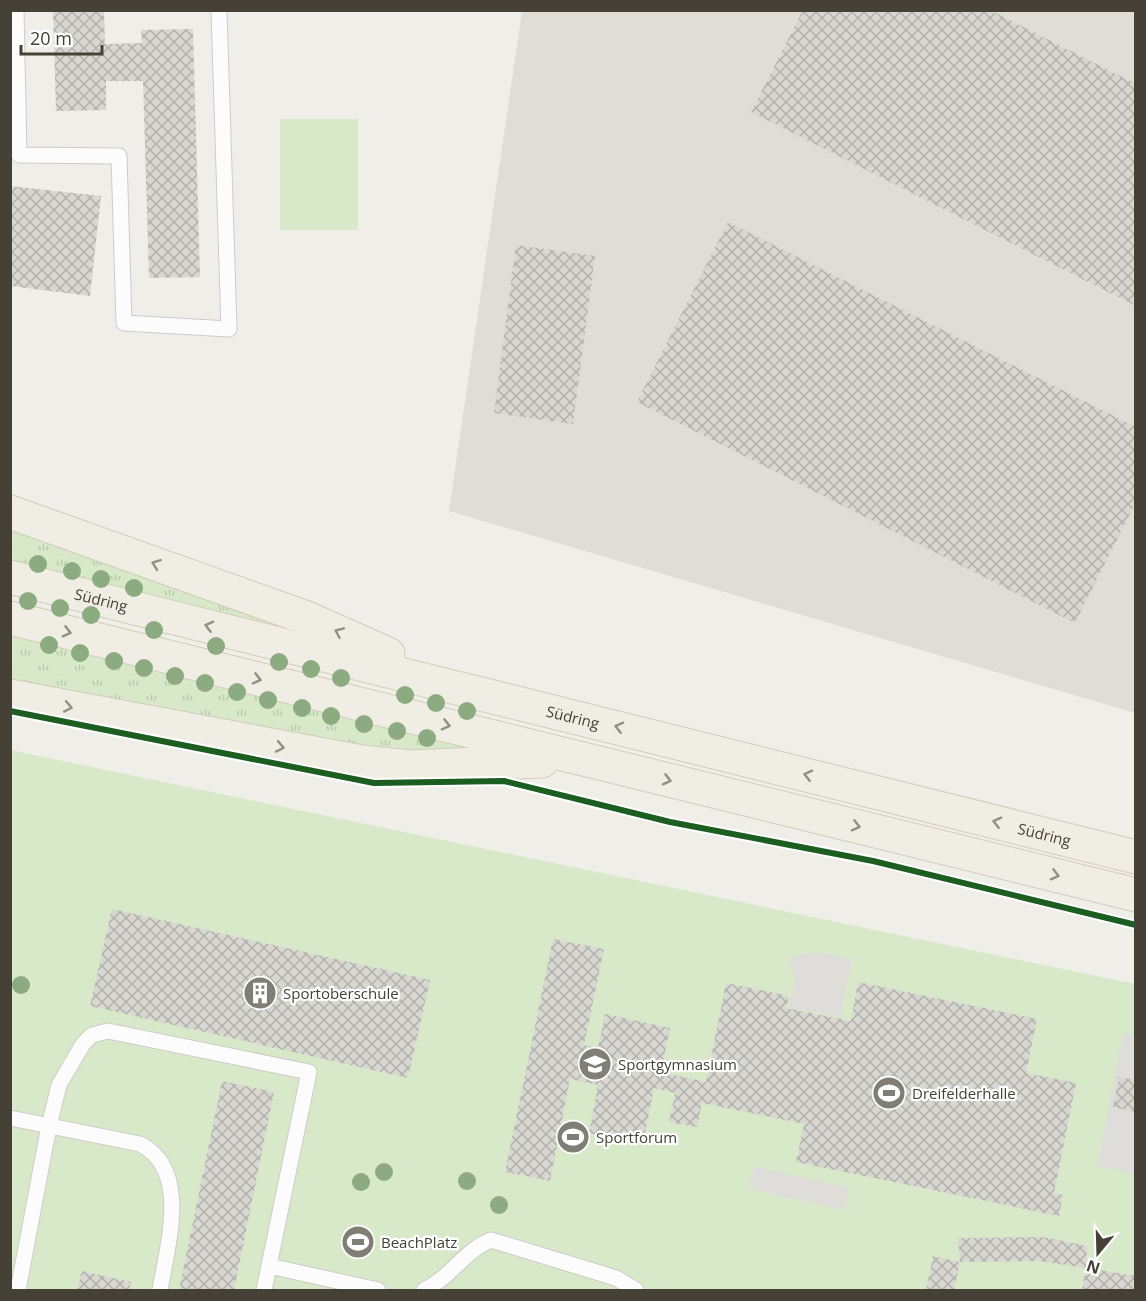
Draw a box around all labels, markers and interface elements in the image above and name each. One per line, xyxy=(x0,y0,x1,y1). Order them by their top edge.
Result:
scale bar xyxy=(21,18,102,56)
text: 20 m xyxy=(30,26,72,50)
one-way arrow xyxy=(151,559,162,572)
street label: Südring xyxy=(73,583,130,616)
one-way arrow xyxy=(204,620,214,633)
one-way arrow xyxy=(62,624,72,637)
one-way arrow xyxy=(335,627,346,639)
one-way arrow xyxy=(251,671,261,684)
one-way arrow xyxy=(63,700,73,713)
street label: Südring xyxy=(544,701,601,733)
one-way arrow xyxy=(441,718,451,731)
one-way arrow xyxy=(614,722,625,734)
one-way arrow xyxy=(275,740,285,753)
one-way arrow xyxy=(803,769,813,782)
one-way arrow xyxy=(661,772,671,785)
one-way arrow xyxy=(992,817,1002,830)
street label: Südring xyxy=(1016,818,1073,850)
one-way arrow xyxy=(851,819,861,832)
one-way arrow xyxy=(1050,868,1060,881)
building icon: Sportoberschule xyxy=(242,975,278,1011)
place label: Sportoberschule xyxy=(283,983,399,1003)
school or university icon: Sportgymnasium xyxy=(577,1046,613,1082)
place label: Sportgymnasium xyxy=(618,1054,737,1074)
sports icon: Dreifelderhalle xyxy=(871,1075,907,1111)
place label: Dreifelderhalle xyxy=(912,1083,1016,1103)
sports icon: Sportforum xyxy=(555,1119,591,1155)
place label: Sportforum xyxy=(596,1127,677,1147)
north arrow xyxy=(1068,1223,1128,1283)
sports icon: BeachPlatz xyxy=(340,1224,376,1260)
place label: BeachPlatz xyxy=(381,1232,457,1252)
text: N xyxy=(1083,1255,1103,1280)

